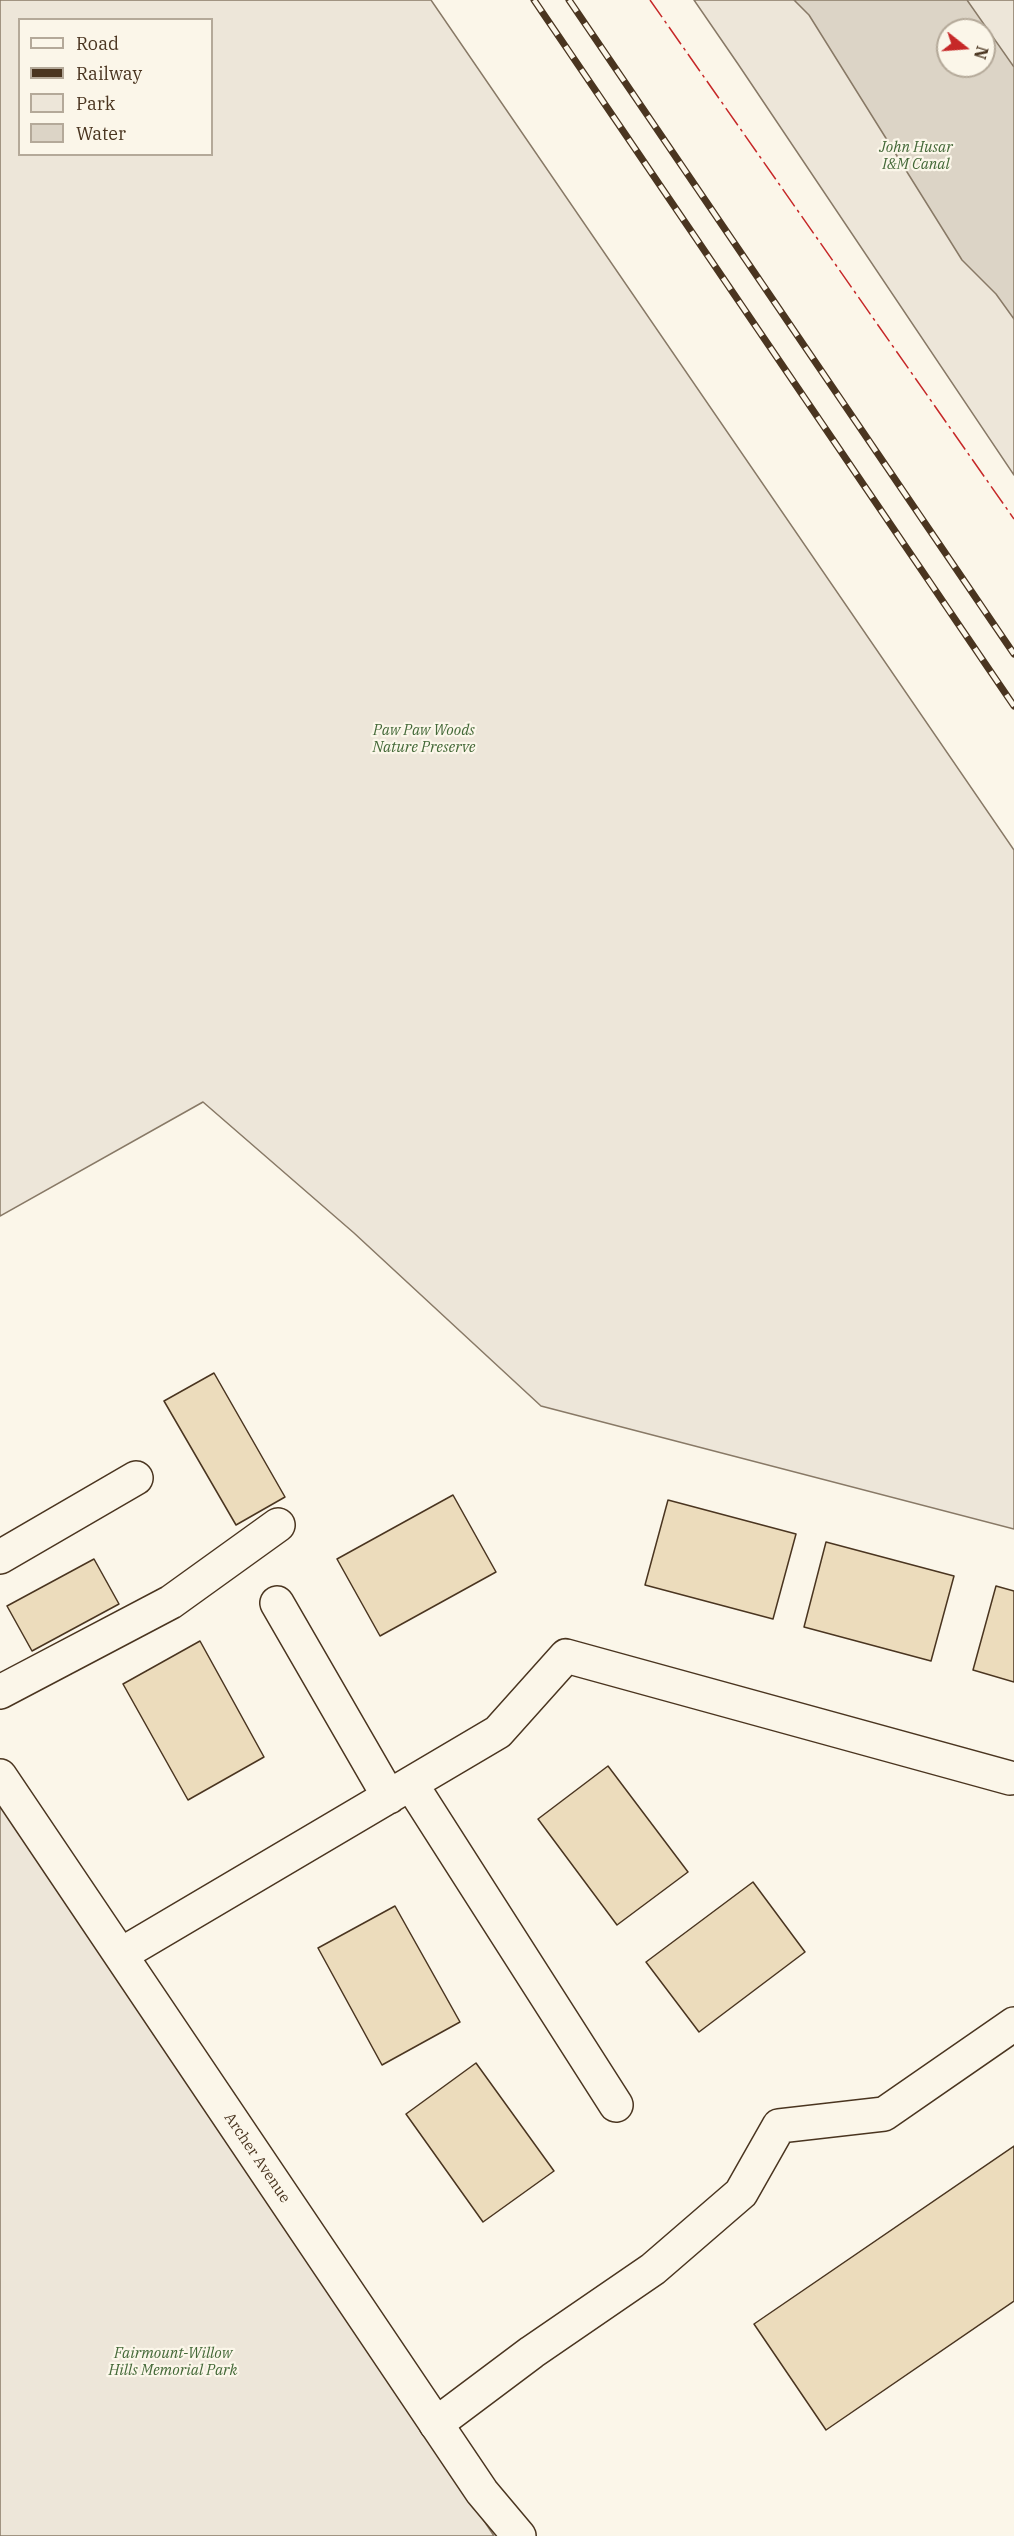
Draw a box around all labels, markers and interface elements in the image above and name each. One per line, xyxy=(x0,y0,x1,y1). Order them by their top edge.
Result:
legend xyxy=(18,18,213,156)
north arrow xyxy=(936,18,996,78)
text: Road xyxy=(76,32,119,55)
text: N xyxy=(970,44,993,62)
text: Railway xyxy=(76,62,142,85)
text: Park xyxy=(76,92,115,115)
text: Water xyxy=(76,122,126,145)
park label: John Husar I&M Canal xyxy=(879,139,953,174)
park label: Paw Paw Woods Nature Preserve xyxy=(372,722,476,757)
street label: Archer Avenue xyxy=(220,2109,294,2207)
park label: Fairmount-Willow Hills Memorial Park xyxy=(108,2345,238,2380)

